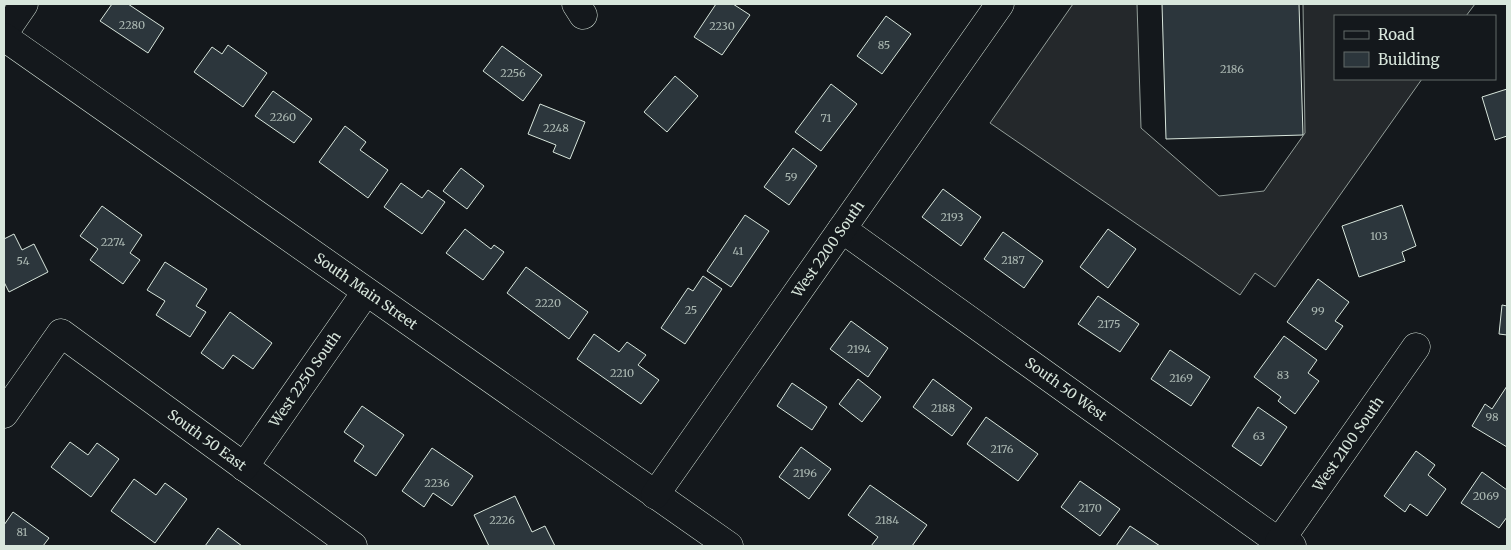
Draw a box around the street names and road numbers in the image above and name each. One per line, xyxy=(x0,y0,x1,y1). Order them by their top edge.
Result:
street label: West 2200 South xyxy=(787,197,868,302)
street label: South Main Street xyxy=(311,249,421,334)
street label: West 2250 South xyxy=(265,328,345,431)
street label: South 50 West xyxy=(1022,353,1111,425)
street label: West 2100 South xyxy=(1308,393,1387,496)
street label: South 50 East xyxy=(164,405,250,475)

